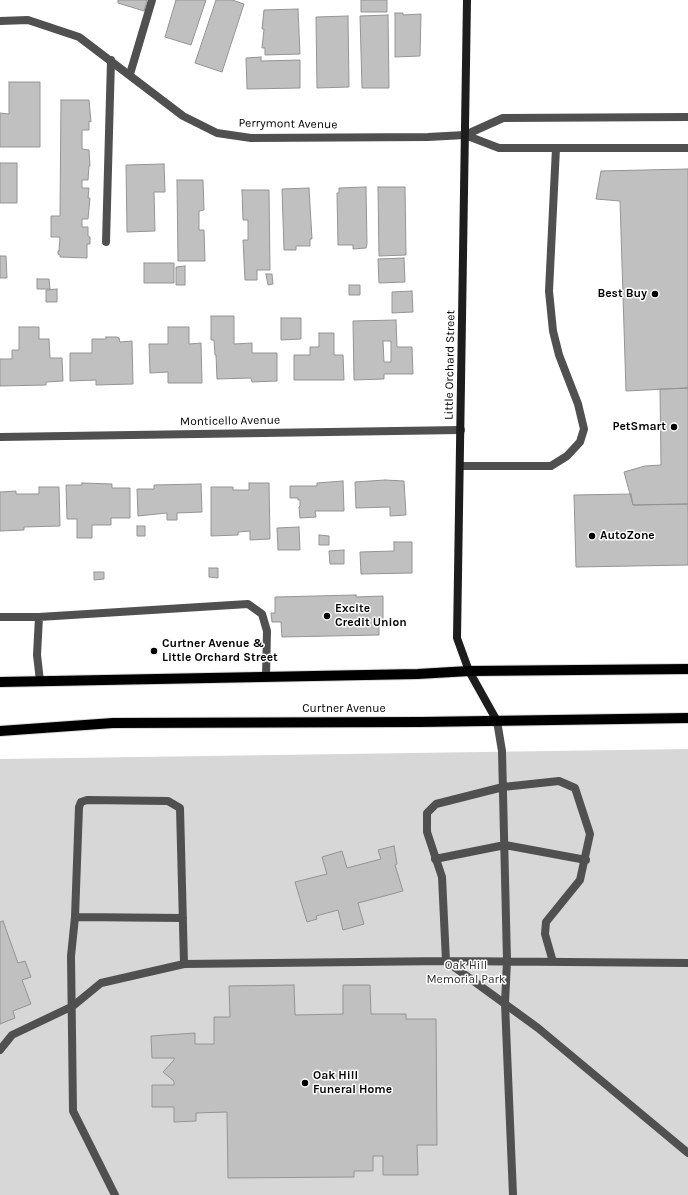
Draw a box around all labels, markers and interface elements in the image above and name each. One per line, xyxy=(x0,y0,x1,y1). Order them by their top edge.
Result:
street label: Perrymont Avenue xyxy=(238,116,338,132)
place label: Best Buy xyxy=(597,287,647,301)
marker: Best Buy xyxy=(650,289,660,299)
street label: Little Orchard Street xyxy=(442,310,458,420)
street label: Monticello Avenue xyxy=(180,413,280,429)
place label: PetSmart xyxy=(612,420,666,434)
marker: PetSmart xyxy=(669,422,679,432)
place label: AutoZone xyxy=(600,529,655,543)
marker: AutoZone xyxy=(587,531,597,541)
place label: Excite Credit Union xyxy=(335,602,407,630)
marker: Excite Credit Union xyxy=(322,611,332,621)
place label: Curtner Avenue & Little Orchard Street xyxy=(162,637,278,665)
marker: Curtner Avenue & Little Orchard Street xyxy=(149,646,159,656)
street label: Curtner Avenue xyxy=(302,702,386,716)
park label: Oak Hill Memorial Park xyxy=(426,959,506,987)
place label: Oak Hill Funeral Home xyxy=(313,1069,392,1097)
marker: Oak Hill Funeral Home xyxy=(300,1078,310,1088)

